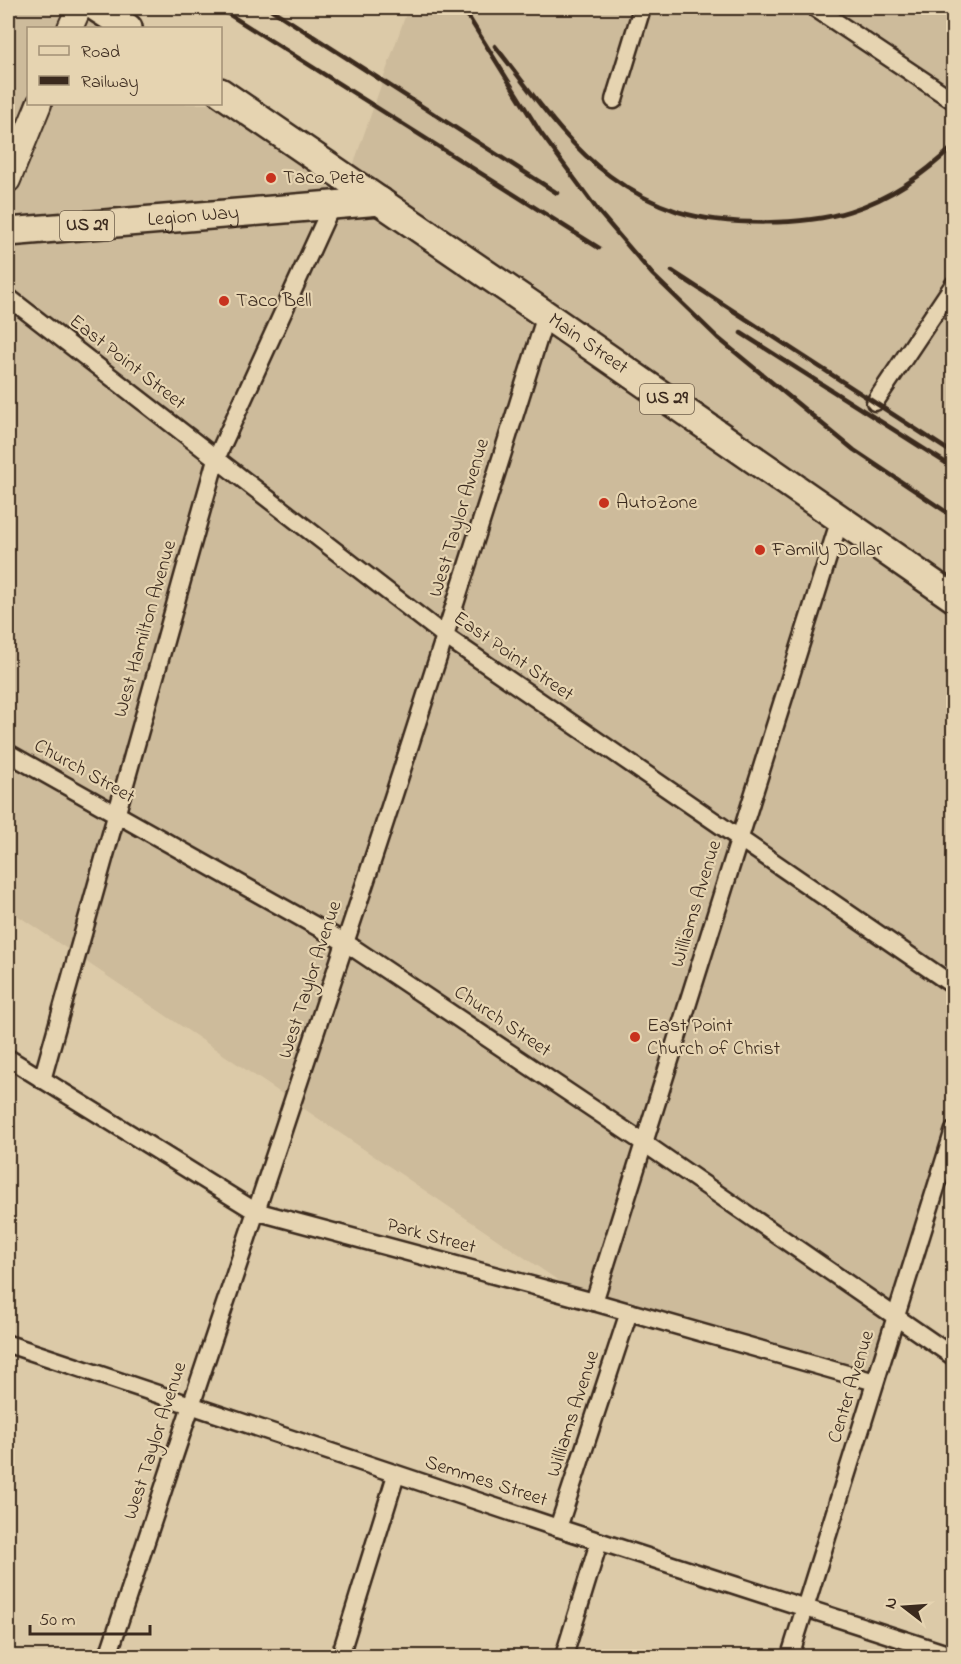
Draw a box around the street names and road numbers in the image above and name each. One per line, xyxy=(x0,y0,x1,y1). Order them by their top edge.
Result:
street label: Legion Way xyxy=(146,198,240,235)
road number: US 29 xyxy=(60,211,114,241)
street label: Main Street xyxy=(542,306,634,382)
street label: East Point Street xyxy=(62,308,192,418)
road number: US 29 xyxy=(640,384,694,414)
street label: West Taylor Avenue xyxy=(422,435,498,601)
street label: West Hamilton Avenue xyxy=(107,537,185,721)
street label: East Point Street xyxy=(447,605,579,710)
street label: Church Street xyxy=(28,732,140,812)
street label: Williams Avenue xyxy=(664,837,730,971)
street label: West Taylor Avenue xyxy=(272,897,350,1063)
street label: Church Street xyxy=(448,979,557,1065)
street label: Park Street xyxy=(383,1211,479,1263)
street label: Center Avenue xyxy=(821,1327,883,1447)
street label: Williams Avenue xyxy=(540,1347,608,1481)
street label: West Taylor Avenue xyxy=(117,1358,195,1524)
street label: Semmes Street xyxy=(421,1449,551,1516)

